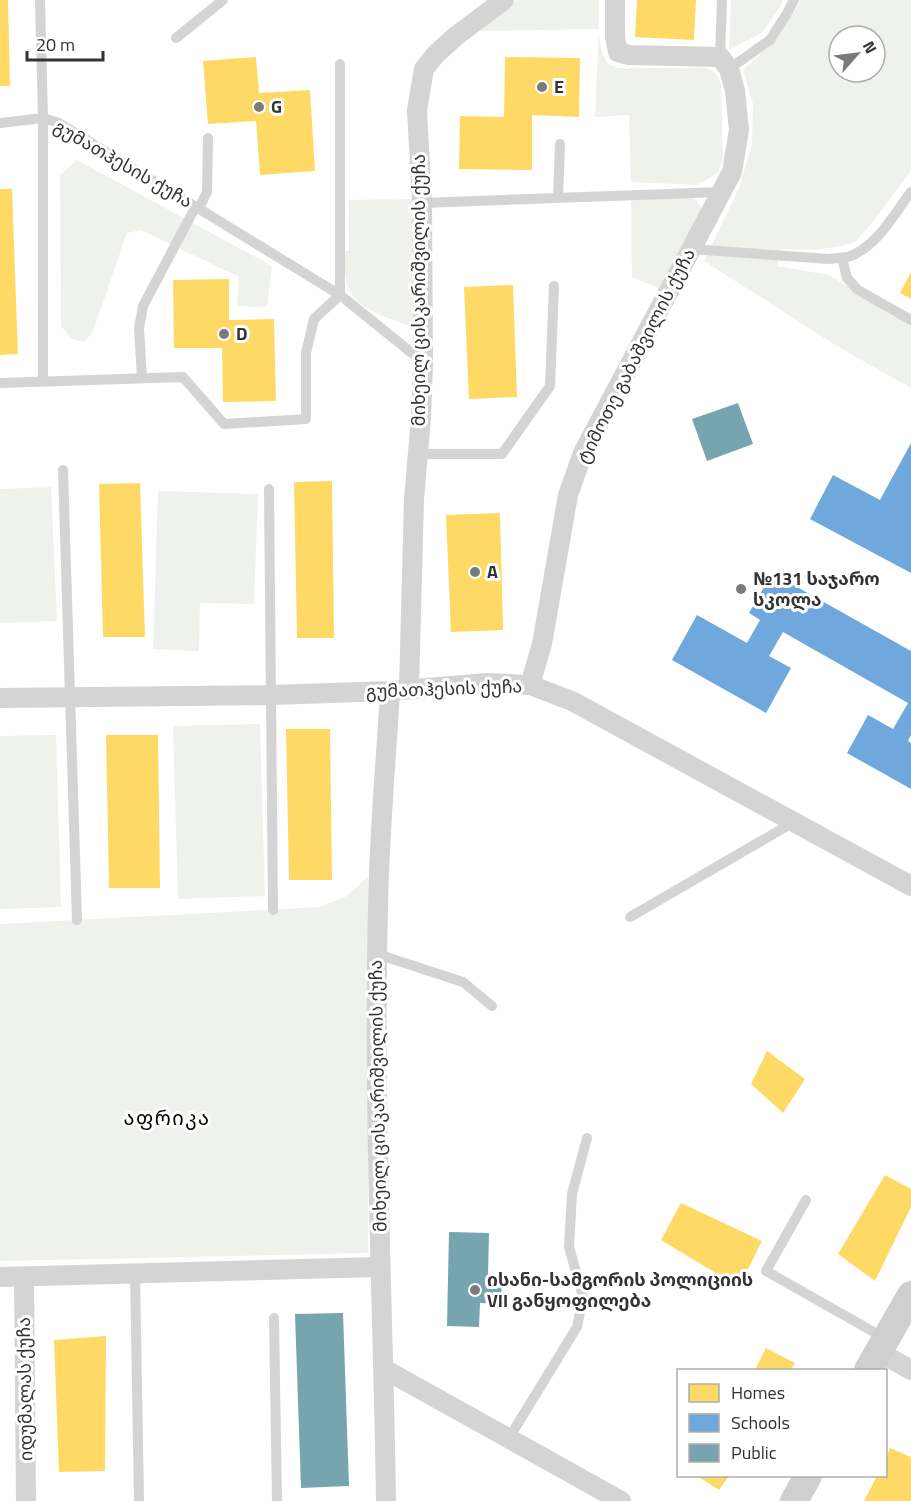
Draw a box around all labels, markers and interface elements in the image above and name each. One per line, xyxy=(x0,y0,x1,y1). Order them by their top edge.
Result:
scale bar xyxy=(27,24,104,62)
north arrow xyxy=(827,24,887,84)
text: 20 m xyxy=(36,31,75,58)
text: N xyxy=(857,36,883,57)
place label: E xyxy=(554,73,564,100)
marker: E xyxy=(535,80,549,94)
place label: G xyxy=(271,93,282,120)
marker: G xyxy=(252,100,266,114)
street label: გუმათჰესის ქუჩა xyxy=(49,113,198,214)
street label: მიხეილ ცისკარიშვილის ქუჩა xyxy=(405,154,432,426)
street label: ტიმოთე გაბაშვილის ქუჩა xyxy=(569,243,702,468)
place label: D xyxy=(236,320,247,347)
marker: D xyxy=(217,327,231,341)
place label: A xyxy=(487,558,498,585)
marker: A xyxy=(468,565,482,579)
place label: №131 საჯარო სკოლა xyxy=(753,565,880,613)
marker: №131 საჯარო სკოლა xyxy=(734,582,748,596)
street label: გუმათჰესის ქუჩა xyxy=(365,672,523,705)
street label: მიხეილ ცისკარიშვილის ქუჩა xyxy=(362,960,393,1232)
district label: აფრიკა xyxy=(124,1102,210,1133)
place label: ისანი-სამგორის პოლიციის VII განყოფილება xyxy=(487,1266,753,1314)
marker: ისანი-სამგორის პოლიციის VII განყოფილება xyxy=(468,1283,482,1297)
street label: იდუმალას ქუჩა xyxy=(10,1317,39,1461)
legend xyxy=(677,1369,887,1477)
text: Homes xyxy=(731,1379,785,1406)
text: Schools xyxy=(731,1409,790,1436)
text: Public xyxy=(731,1439,777,1466)

